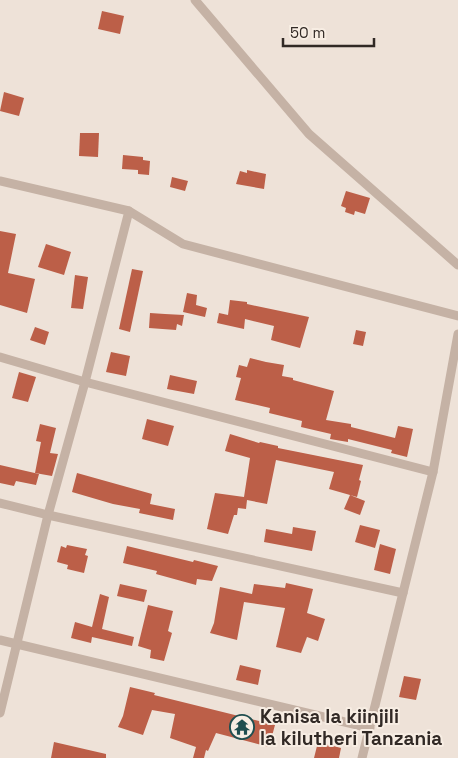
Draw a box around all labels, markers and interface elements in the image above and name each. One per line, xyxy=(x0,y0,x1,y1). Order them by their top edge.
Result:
scale bar xyxy=(283,15,374,47)
text: 50 m xyxy=(290,23,325,42)
place label: Kanisa la kiinjili la kilutheri Tanzania xyxy=(260,704,442,751)
temple icon: Kanisa la kiinjili la kilutheri Tanzania xyxy=(229,714,255,740)

